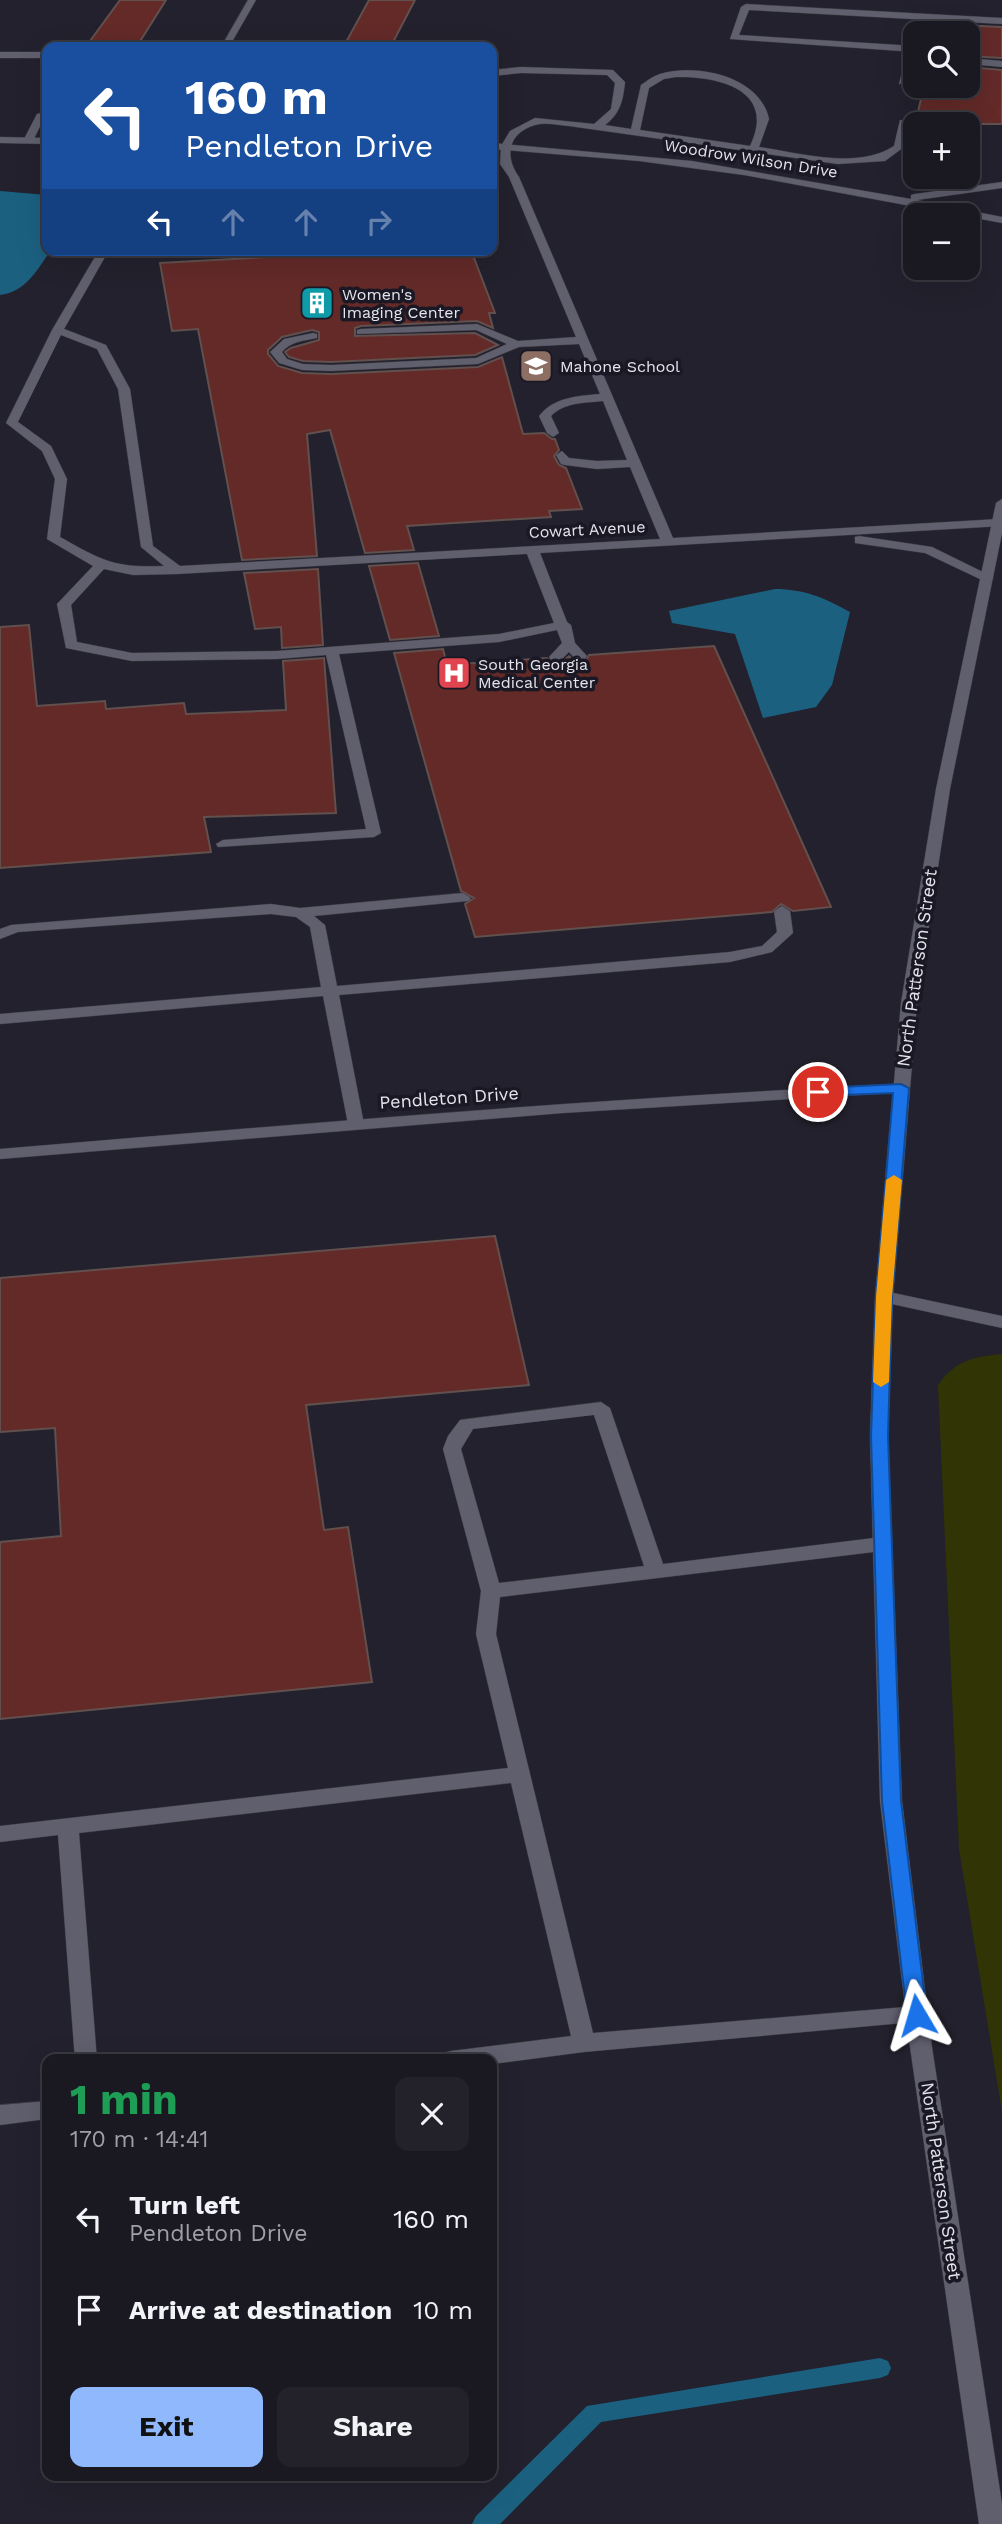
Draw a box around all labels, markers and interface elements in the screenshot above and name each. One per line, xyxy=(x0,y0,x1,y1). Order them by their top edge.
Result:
map controls xyxy=(903,21,980,280)
button: search xyxy=(903,21,980,98)
text: 160 m xyxy=(185,68,328,126)
icon: left xyxy=(70,70,161,161)
button: + xyxy=(903,112,980,189)
text: Pendleton Drive xyxy=(185,127,433,165)
street label: Woodrow Wilson Drive xyxy=(663,135,839,182)
icon: left xyxy=(141,203,179,241)
icon: ahead xyxy=(214,203,252,241)
icon: ahead xyxy=(287,203,325,241)
icon: right xyxy=(360,203,398,241)
button: − xyxy=(903,203,980,280)
building icon: Women's Imaging Center xyxy=(298,284,336,322)
place label: Women's Imaging Center xyxy=(342,285,461,322)
school or university icon: Mahone School xyxy=(517,347,555,385)
place label: Mahone School xyxy=(560,357,680,376)
street label: Cowart Avenue xyxy=(528,517,646,542)
hospital icon: South Georgia Medical Center xyxy=(435,654,473,692)
place label: South Georgia Medical Center xyxy=(478,655,596,692)
street label: North Patterson Street xyxy=(892,867,941,1068)
pin xyxy=(788,1062,848,1122)
icon: arrive xyxy=(799,1073,837,1111)
street label: Pendleton Drive xyxy=(379,1082,519,1113)
position arrow xyxy=(880,1978,954,2052)
text: 1 min xyxy=(70,2075,178,2124)
button: close xyxy=(395,2077,469,2151)
street label: North Patterson Street xyxy=(917,2081,966,2282)
text: 170 m · 14:41 xyxy=(70,2126,208,2153)
text: Turn left xyxy=(129,2190,240,2220)
icon: left xyxy=(70,2200,108,2238)
text: 160 m xyxy=(393,2204,469,2234)
text: Pendleton Drive xyxy=(129,2220,307,2247)
icon: arrive xyxy=(70,2291,108,2329)
text: Arrive at destination xyxy=(129,2295,392,2325)
text: 10 m xyxy=(413,2295,473,2325)
button: Exit xyxy=(70,2387,263,2467)
button: Share xyxy=(277,2387,469,2467)

